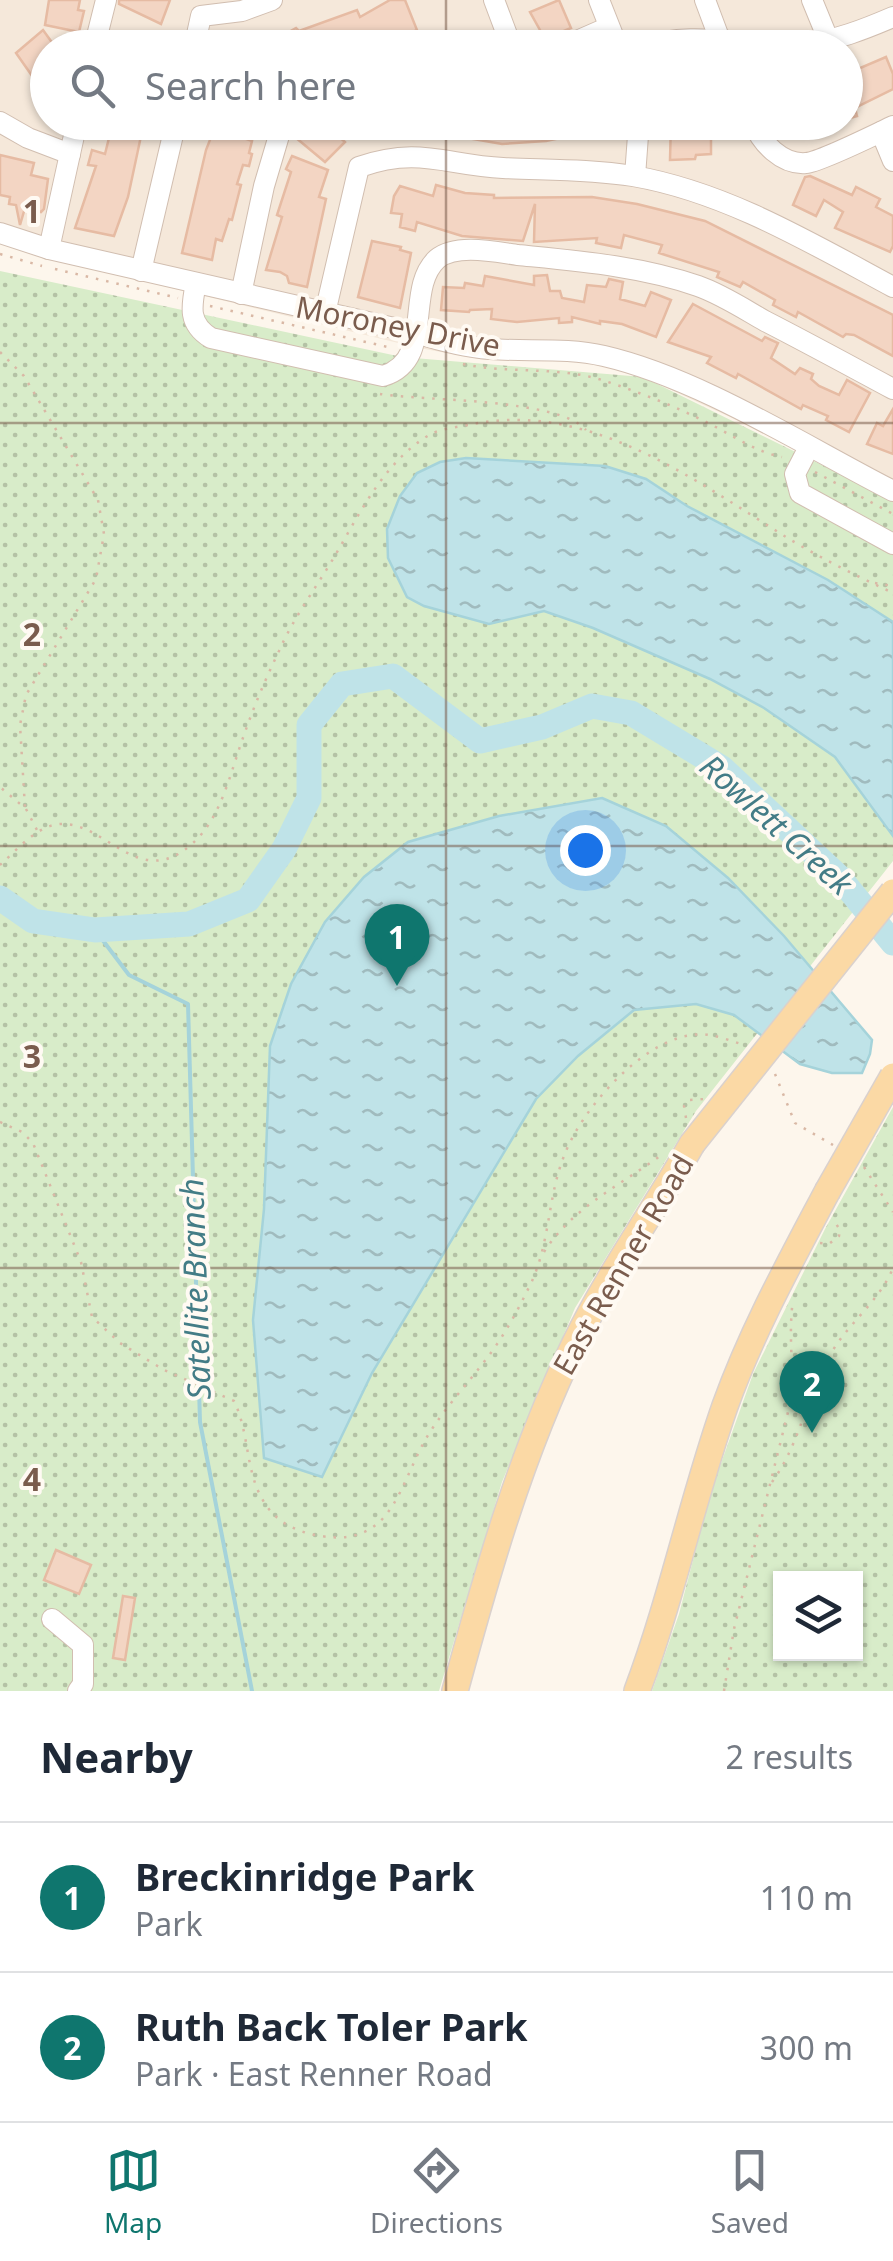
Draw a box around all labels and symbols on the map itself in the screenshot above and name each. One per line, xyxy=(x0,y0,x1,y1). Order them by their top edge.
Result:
text: 1 xyxy=(23,189,41,232)
street label: Moroney Drive xyxy=(293,286,504,365)
text: 2 xyxy=(23,612,41,655)
water label: Rowlett Creek xyxy=(692,744,863,905)
your location xyxy=(560,825,611,876)
pin: 1 xyxy=(364,904,430,986)
text: 3 xyxy=(23,1034,41,1077)
street label: East Renner Road xyxy=(543,1146,703,1382)
water label: Satellite Branch xyxy=(169,1178,220,1401)
pin: 2 xyxy=(780,1350,844,1433)
text: 4 xyxy=(23,1457,41,1500)

